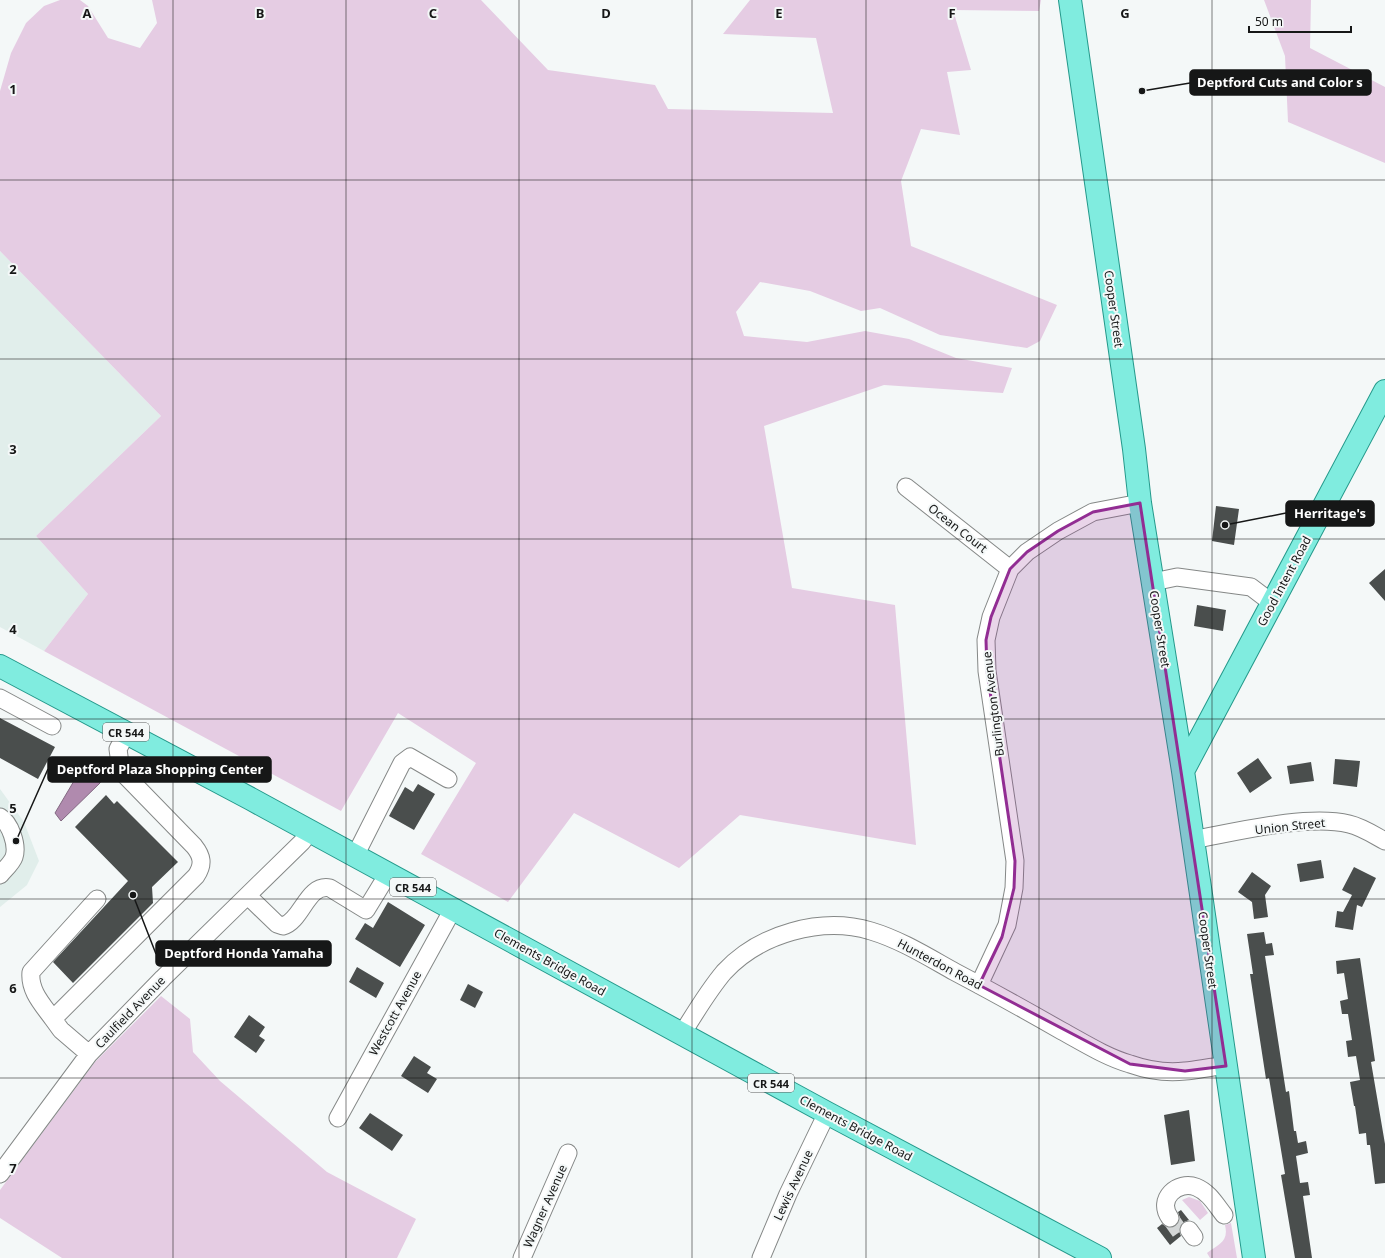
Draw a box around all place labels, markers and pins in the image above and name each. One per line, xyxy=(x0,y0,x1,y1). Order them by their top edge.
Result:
callout: Deptford Cuts and Color s xyxy=(1190,70,1371,95)
callout: Herritage's xyxy=(1286,501,1374,526)
callout: Deptford Plaza Shopping Center xyxy=(48,757,271,782)
callout: Deptford Honda Yamaha xyxy=(156,941,331,966)

